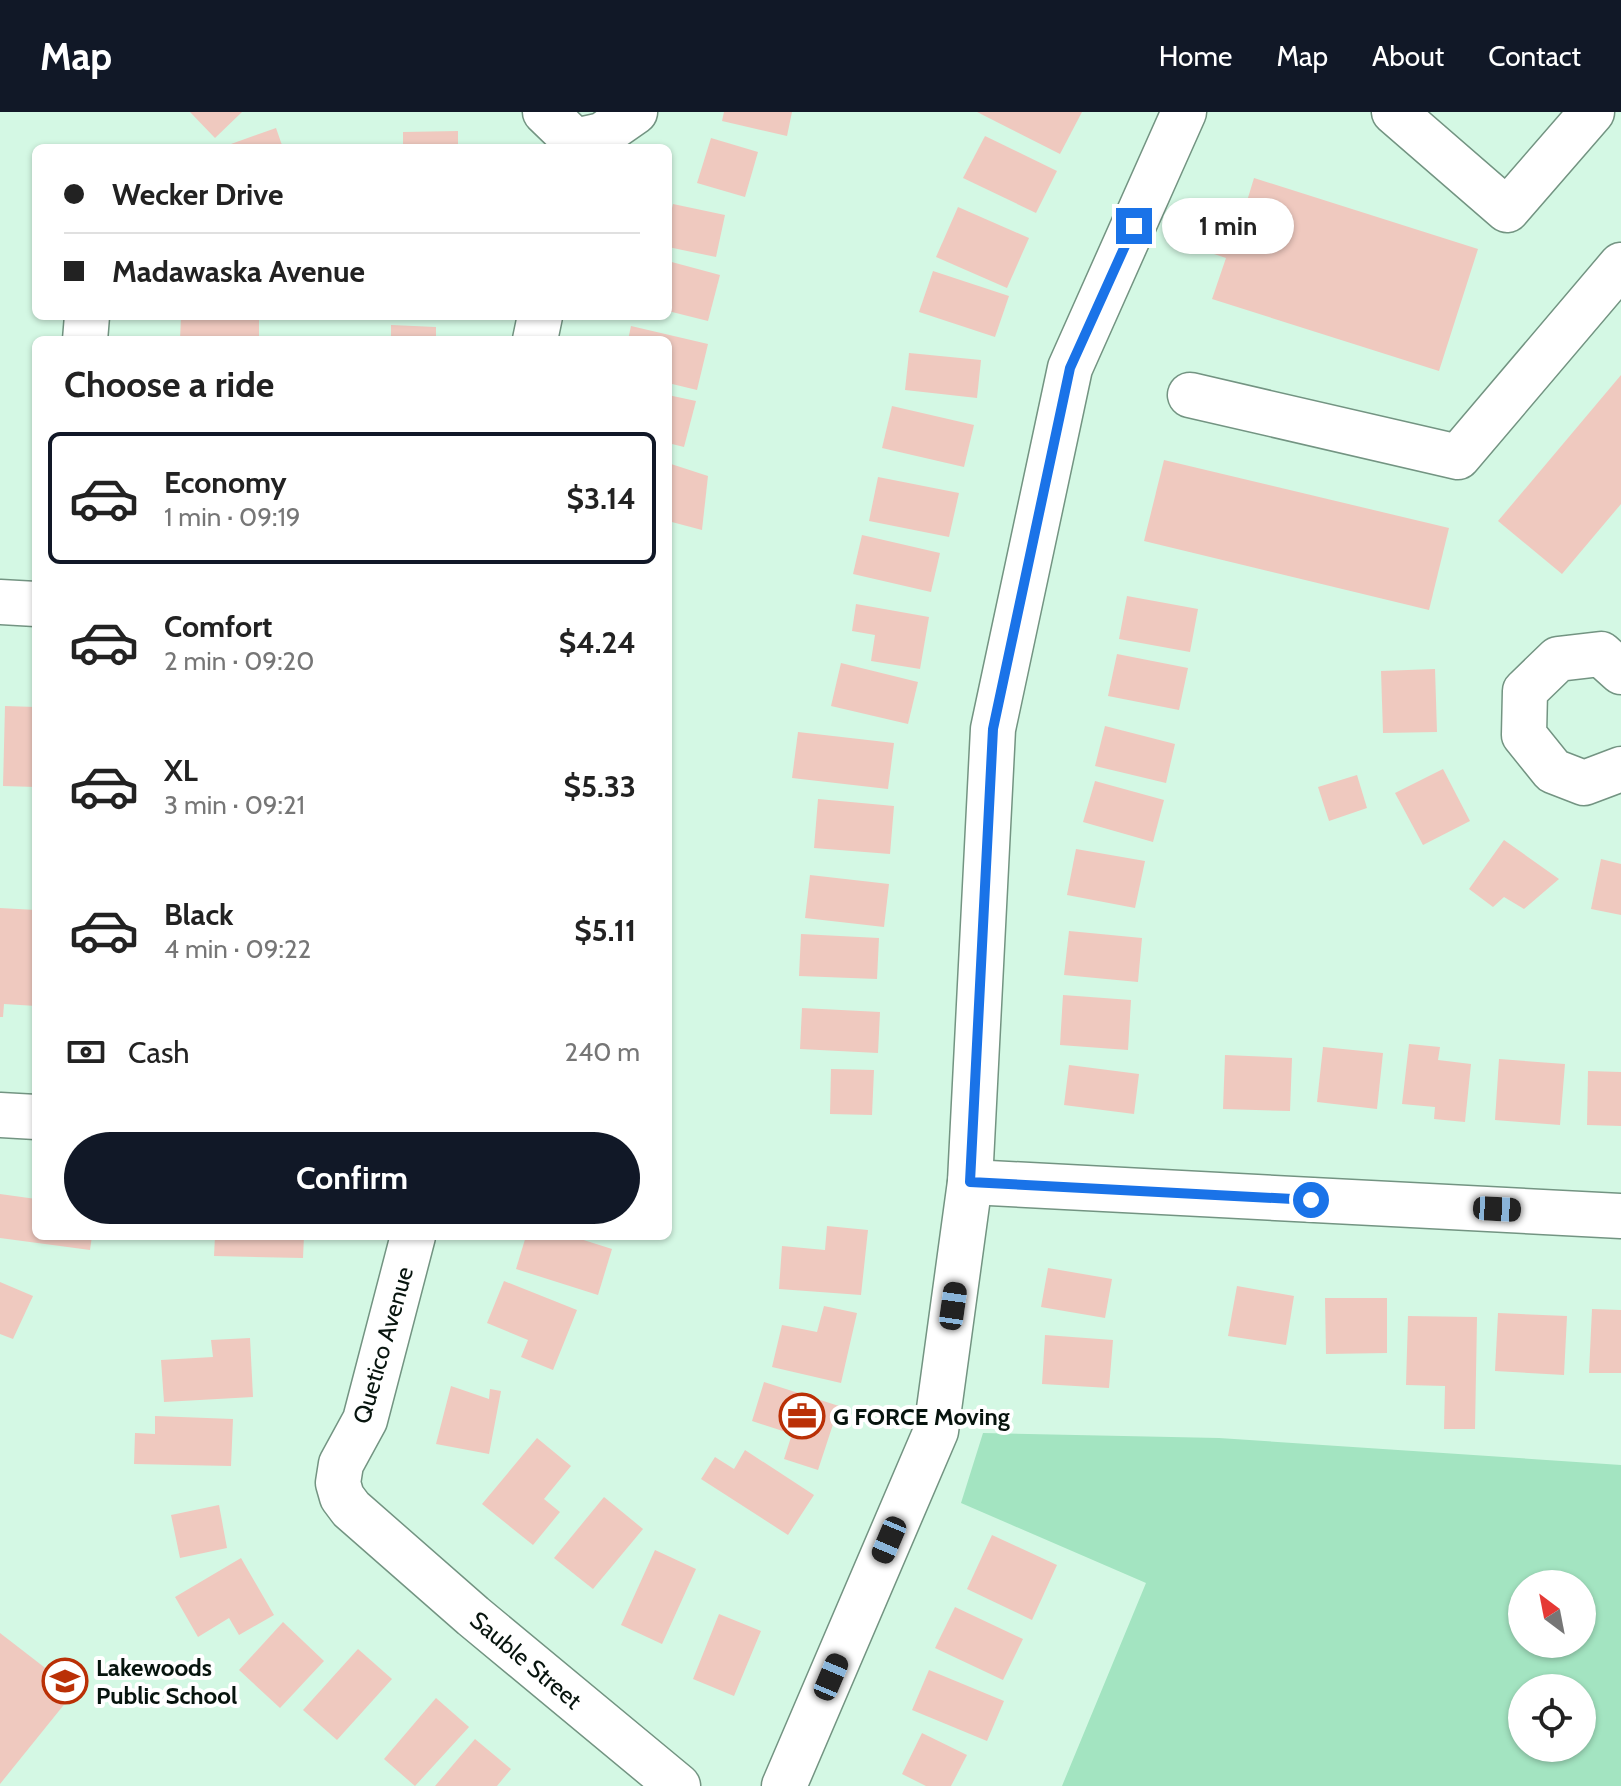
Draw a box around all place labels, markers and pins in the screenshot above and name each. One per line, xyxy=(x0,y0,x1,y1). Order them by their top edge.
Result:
office icon: G FORCE Moving xyxy=(778,1392,826,1440)
place label: G FORCE Moving xyxy=(833,1402,1010,1431)
place label: Lakewoods Public School xyxy=(96,1653,237,1710)
school or university icon: Lakewoods Public School xyxy=(41,1657,89,1705)

